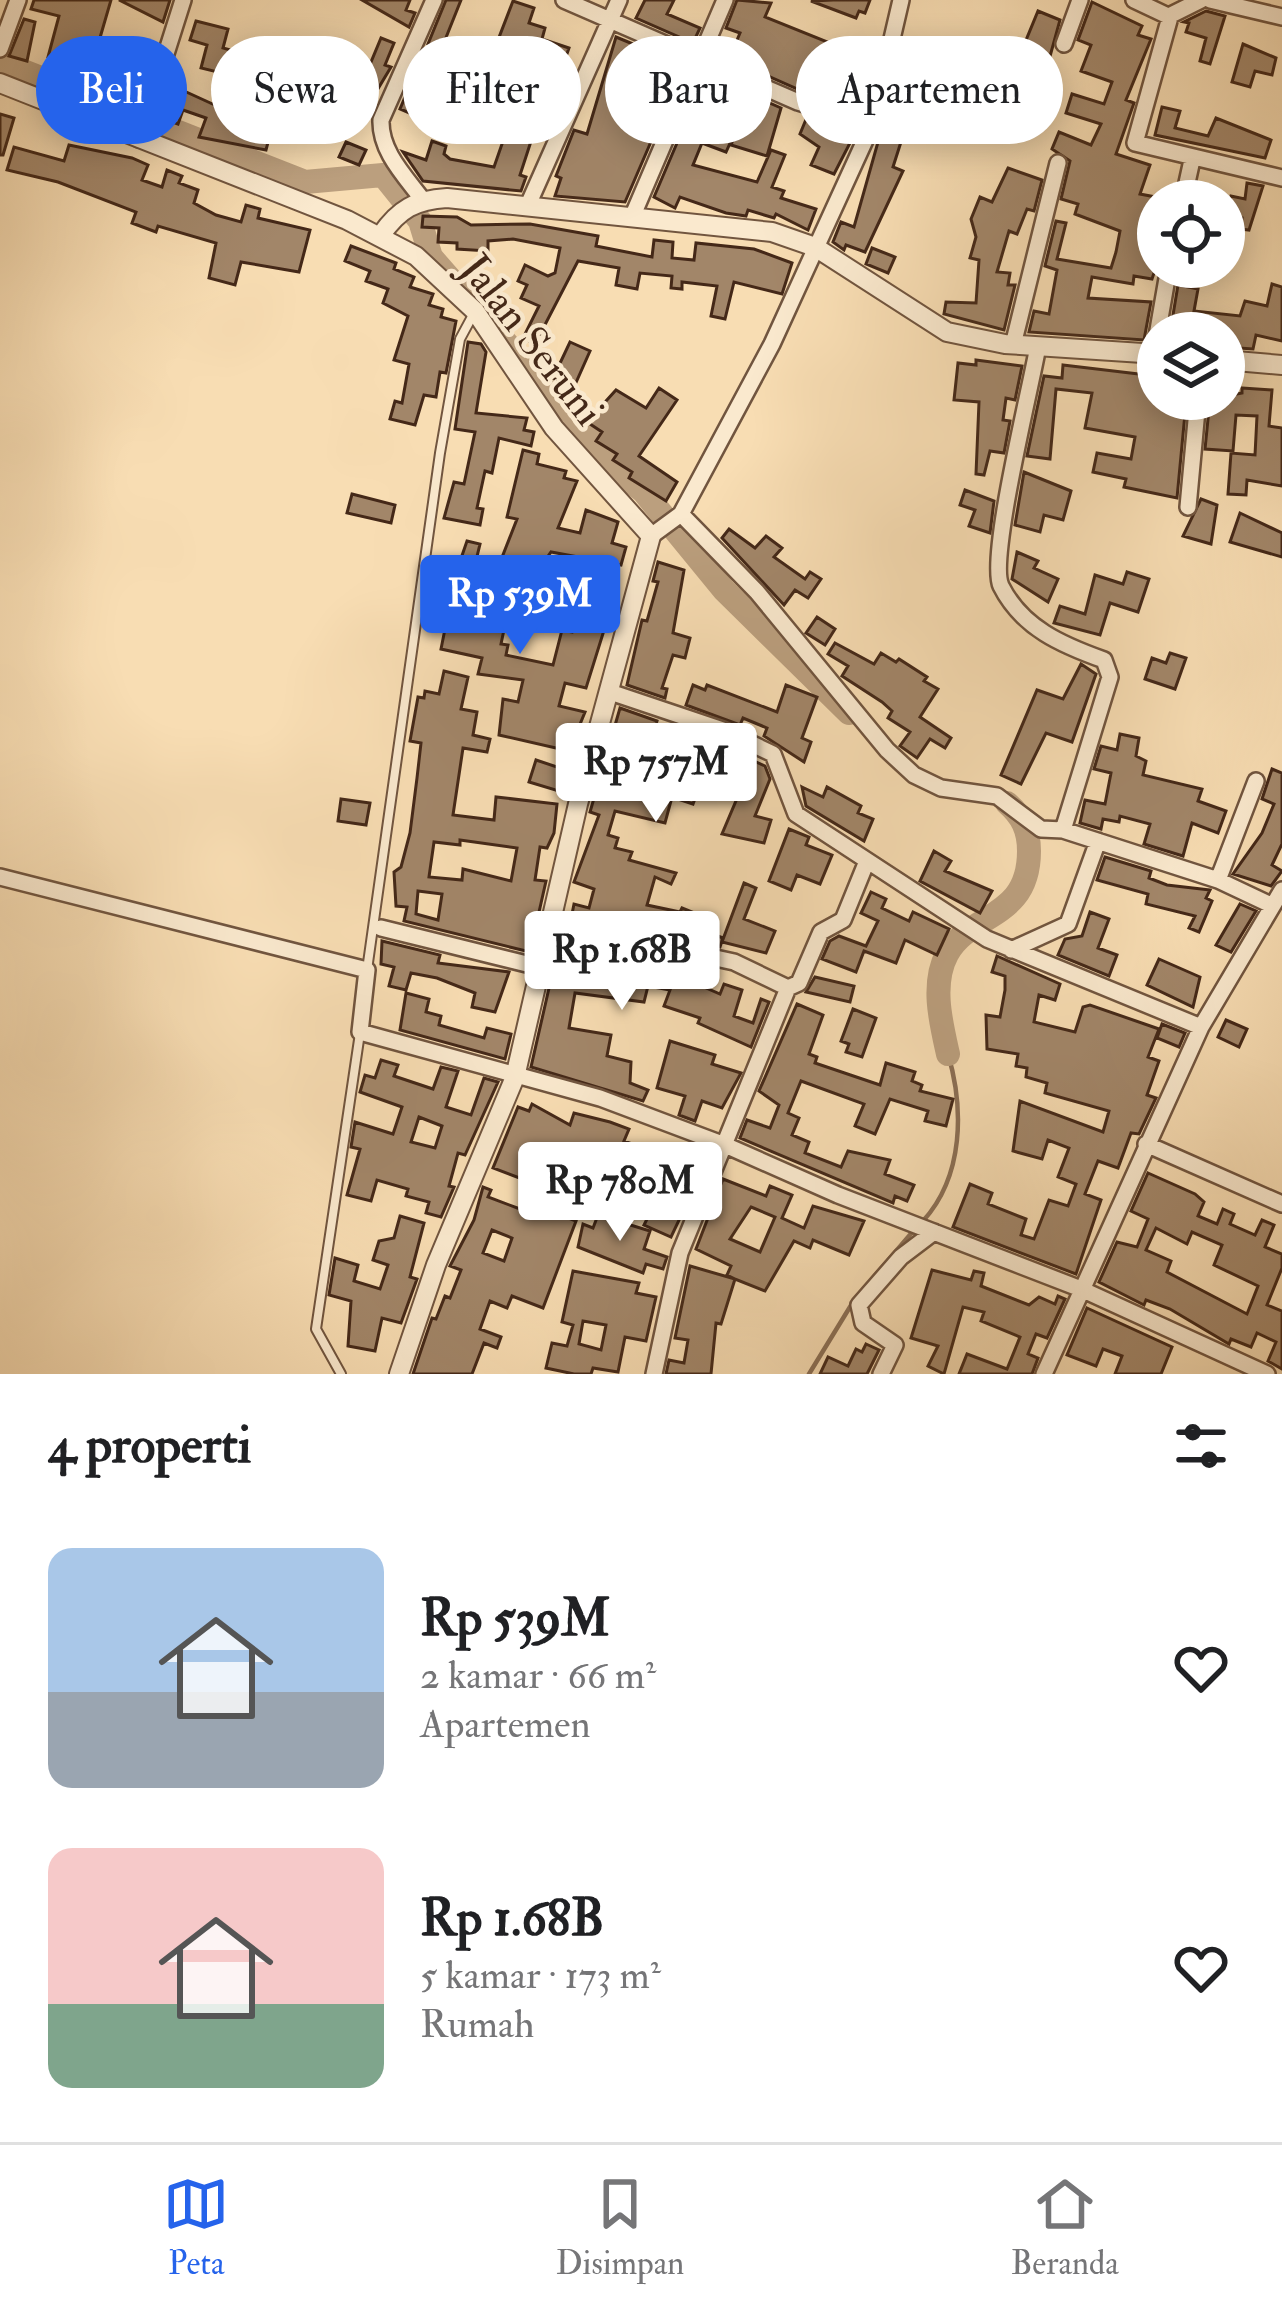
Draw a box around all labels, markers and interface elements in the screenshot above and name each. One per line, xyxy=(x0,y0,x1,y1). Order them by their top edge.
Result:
chip: Beli xyxy=(36,36,187,144)
chip: Sewa xyxy=(211,36,379,144)
chip: Filter xyxy=(403,36,581,144)
chip: Baru xyxy=(605,36,772,144)
chip: Apartemen xyxy=(796,36,1063,144)
map controls xyxy=(1137,180,1245,420)
button: locate xyxy=(1137,180,1245,288)
street label: Jalan Seruni xyxy=(448,243,614,436)
button: layers xyxy=(1137,312,1245,420)
pin: Rp 539M xyxy=(409,555,631,657)
text: Rp 539M xyxy=(447,569,593,618)
pin: Rp 757M xyxy=(545,723,767,825)
text: Rp 757M xyxy=(583,737,729,786)
pin: Rp 1.68B xyxy=(498,911,746,1013)
text: Rp 1.68B xyxy=(552,925,692,974)
pin: Rp 780M xyxy=(509,1142,731,1244)
text: Rp 780M xyxy=(545,1156,695,1205)
icon: filters xyxy=(1168,1413,1234,1479)
text: 4 properti xyxy=(48,1414,251,1478)
text: Rp 539M xyxy=(420,1587,610,1651)
icon: home xyxy=(144,1596,288,1740)
icon: heart xyxy=(1168,1635,1234,1701)
text: 2 kamar · 66 m² xyxy=(420,1651,656,1700)
text: Apartemen xyxy=(420,1700,591,1749)
text: Rp 1.68B xyxy=(420,1887,604,1951)
icon: home xyxy=(144,1896,288,2040)
icon: heart xyxy=(1168,1935,1234,2001)
text: 5 kamar · 173 m² xyxy=(420,1951,661,2000)
text: Rumah xyxy=(420,2000,534,2049)
tab: Peta xyxy=(163,2171,229,2284)
tab: Disimpan xyxy=(556,2171,684,2284)
tab: Beranda xyxy=(1011,2171,1119,2284)

